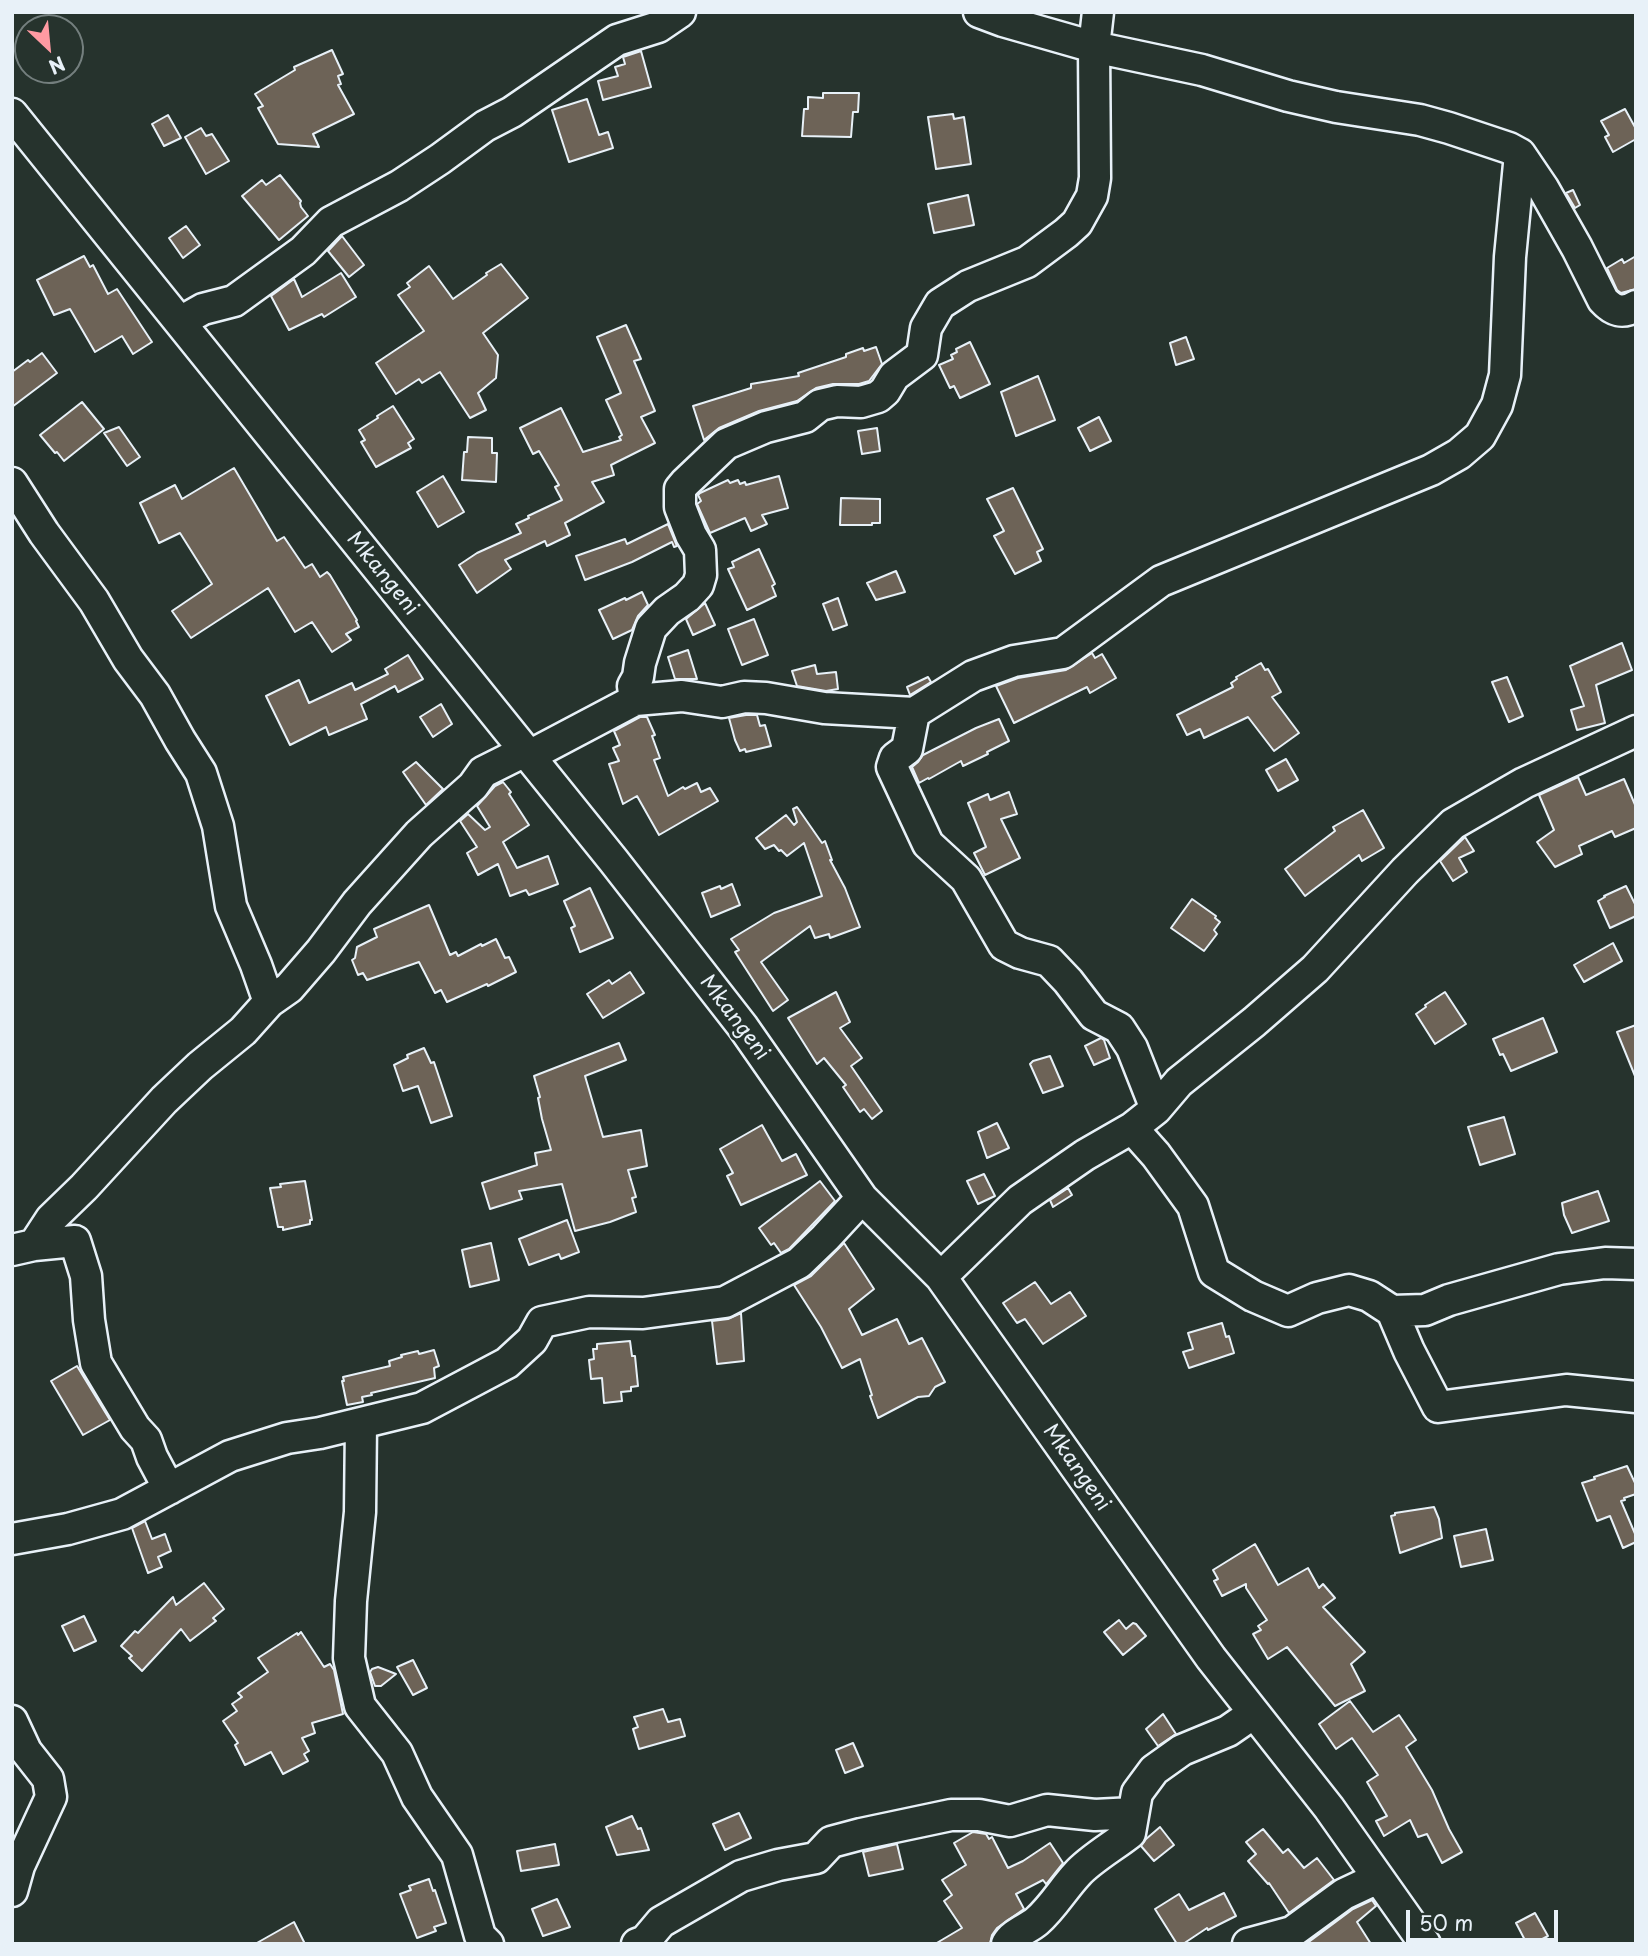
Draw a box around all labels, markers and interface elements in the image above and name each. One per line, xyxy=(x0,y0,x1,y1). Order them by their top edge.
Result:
north arrow xyxy=(14,14,84,84)
text: N xyxy=(44,50,70,82)
street label: Mkangeni xyxy=(341,527,423,621)
street label: Mkangeni xyxy=(694,970,774,1066)
street label: Mkangeni xyxy=(1037,1420,1115,1516)
scale bar xyxy=(1410,1896,1562,1940)
text: 50 m xyxy=(1419,1906,1473,1938)

